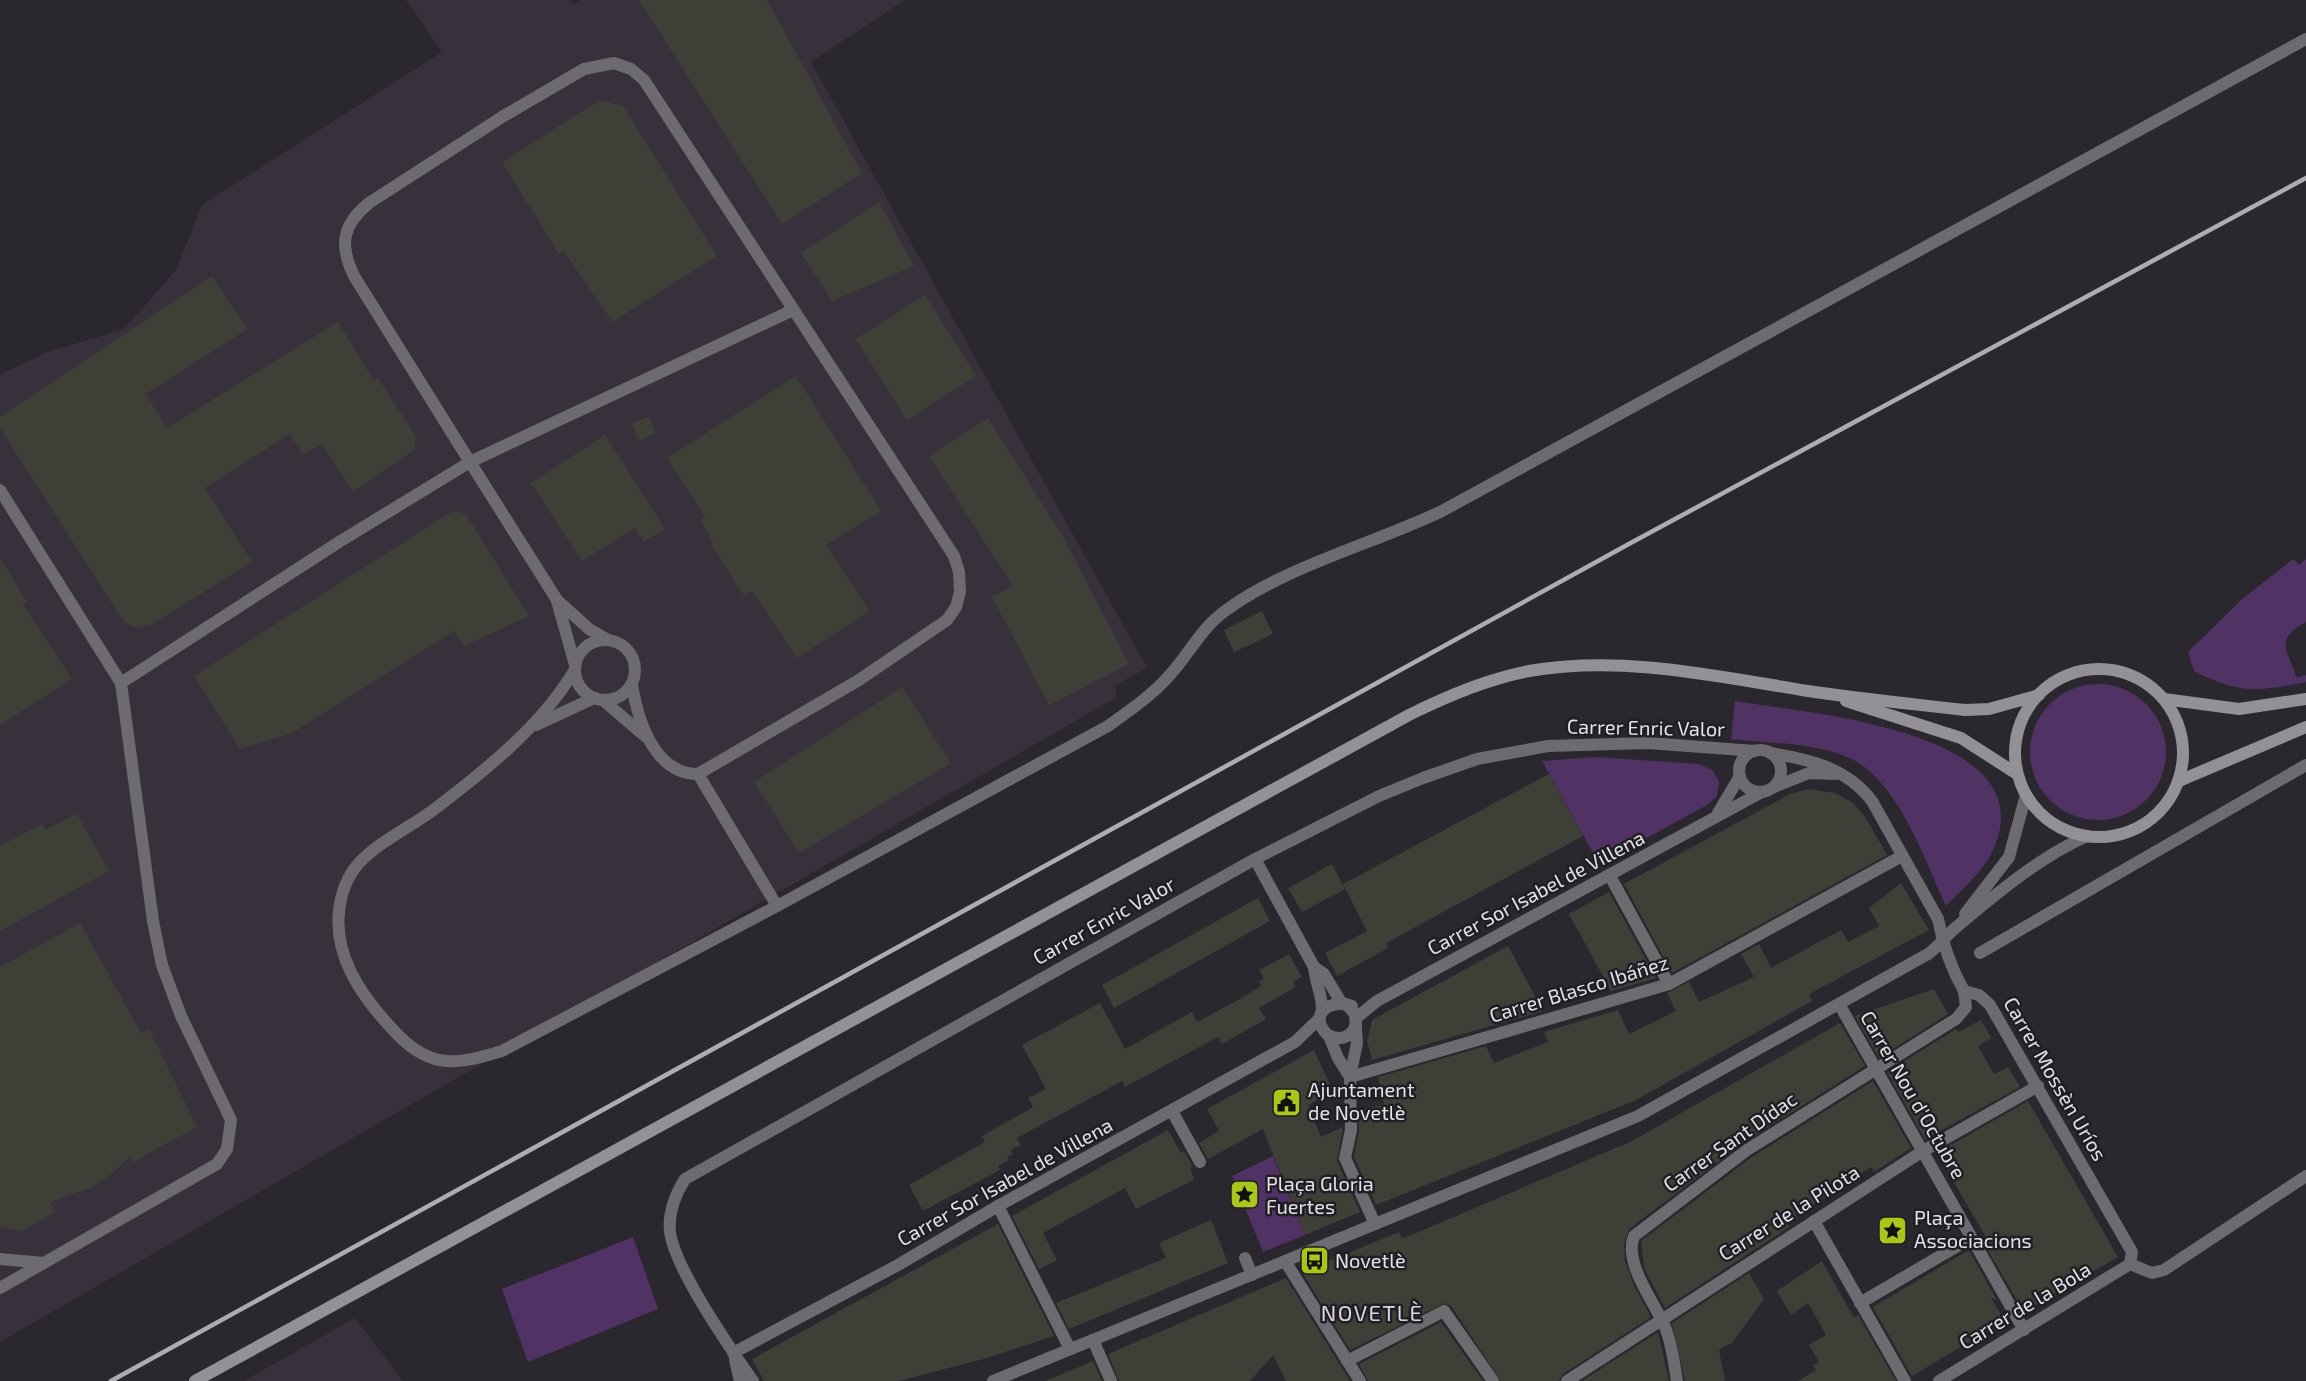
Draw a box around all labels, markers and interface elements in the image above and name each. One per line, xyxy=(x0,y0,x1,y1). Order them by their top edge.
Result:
street label: Carrer Enric Valor xyxy=(1567,714,1725,740)
street label: Carrer Sor Isabel de Villena xyxy=(1423,825,1648,960)
street label: Carrer Enric Valor xyxy=(1028,871,1179,969)
street label: Carrer Blasco Ibáñez xyxy=(1486,949,1671,1027)
street label: Carrer Mossèn Uríos xyxy=(1999,992,2112,1165)
street label: Carrer Nou d'Octubre xyxy=(1856,1006,1972,1183)
place label: Ajuntament de Novetlè xyxy=(1308,1077,1415,1124)
public building icon: Ajuntament de Novetlè xyxy=(1271,1086,1303,1118)
street label: Carrer Sant Dídac xyxy=(1658,1086,1801,1196)
street label: Carrer Sor Isabel de Villena xyxy=(893,1112,1116,1250)
street label: Carrer de la Pilota xyxy=(1714,1159,1863,1265)
place label: Plaça Gloria Fuertes xyxy=(1266,1171,1374,1218)
place icon: Plaça Gloria Fuertes xyxy=(1229,1179,1261,1211)
place label: Plaça Associacions xyxy=(1914,1205,2032,1252)
place icon: Plaça Associacions xyxy=(1877,1214,1909,1246)
bus stop icon: Novetlè xyxy=(1298,1245,1330,1277)
place label: Novetlè xyxy=(1335,1248,1406,1272)
street label: Carrer de la Bola xyxy=(1954,1256,2095,1354)
district label: NOVETLÈ xyxy=(1321,1299,1423,1325)

